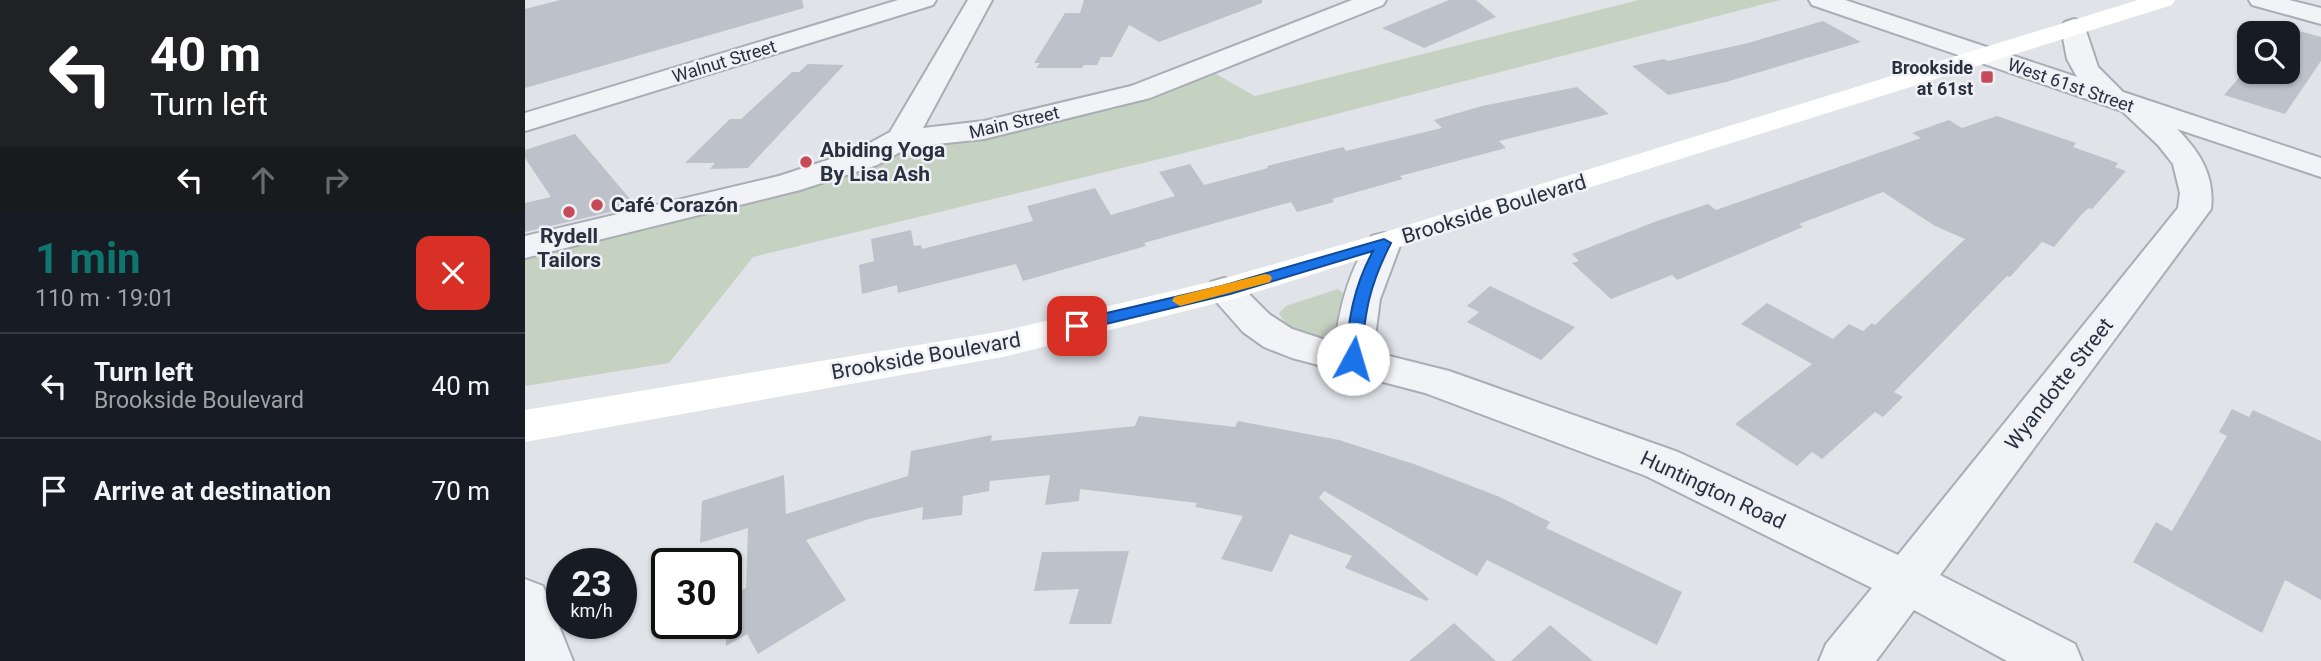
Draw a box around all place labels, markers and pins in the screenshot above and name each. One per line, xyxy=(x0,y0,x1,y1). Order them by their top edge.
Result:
place label: Brookside at 61st xyxy=(1891,57,1973,99)
marker: Brookside at 61st xyxy=(1979,69,1995,85)
place label: Abiding Yoga By Lisa Ash xyxy=(820,138,945,186)
marker: Abiding Yoga By Lisa Ash xyxy=(798,154,814,170)
place label: Café Corazón xyxy=(611,193,738,217)
marker: Café Corazón xyxy=(589,197,605,213)
marker: Rydell Tailors xyxy=(561,204,577,220)
place label: Rydell Tailors xyxy=(537,224,601,272)
pin xyxy=(1047,296,1107,356)

